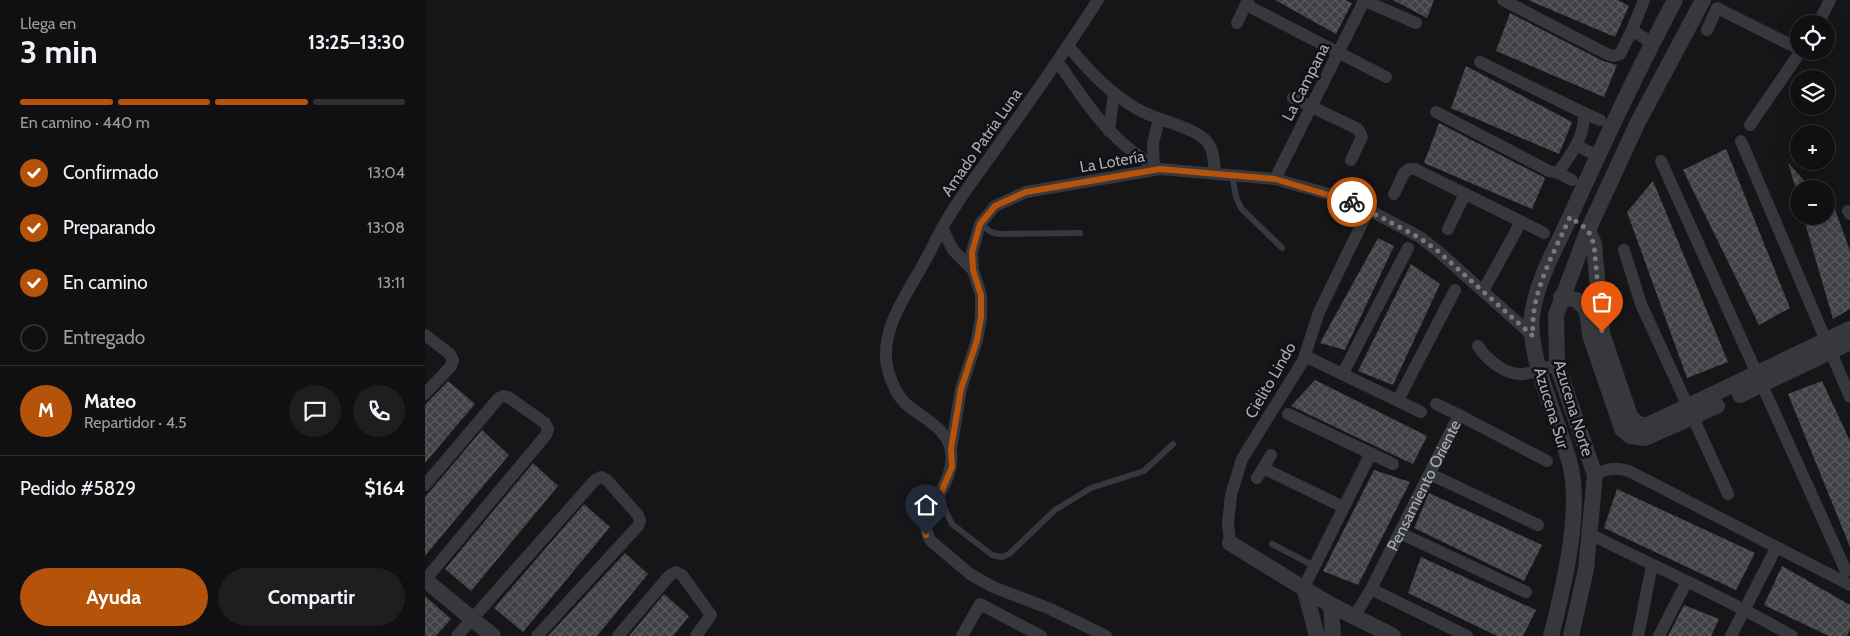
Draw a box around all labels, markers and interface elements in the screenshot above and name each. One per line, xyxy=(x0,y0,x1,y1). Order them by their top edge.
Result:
text: Llega en xyxy=(20,14,76,33)
map controls xyxy=(1790,15,1835,225)
button: locate xyxy=(1790,15,1835,60)
text: 13:25–13:30 xyxy=(308,31,405,54)
text: 3 min xyxy=(20,32,98,71)
street label: La Campana xyxy=(1278,40,1333,124)
button: layers xyxy=(1790,70,1835,115)
street label: Amado Patria Luna xyxy=(937,84,1026,200)
text: En camino · 440 m xyxy=(20,113,150,132)
button: + xyxy=(1790,125,1835,170)
street label: La Lotería xyxy=(1078,146,1146,177)
icon: check xyxy=(20,159,48,187)
text: Confirmado xyxy=(63,161,159,184)
text: 13:04 xyxy=(367,163,405,182)
courier xyxy=(1327,177,1377,227)
button: − xyxy=(1790,180,1835,225)
icon: bike xyxy=(1338,188,1366,216)
icon: check xyxy=(20,214,48,242)
text: Preparando xyxy=(63,216,156,239)
text: 13:08 xyxy=(367,218,405,237)
icon: check xyxy=(20,269,48,297)
text: En camino xyxy=(63,271,148,294)
text: 13:11 xyxy=(377,273,405,292)
pin xyxy=(1581,281,1623,332)
icon: bag xyxy=(1588,288,1616,316)
text: Entregado xyxy=(63,326,145,349)
street label: Cielito Lindo xyxy=(1241,339,1300,422)
street label: Azucena Norte xyxy=(1550,358,1597,459)
street label: Azucena Sur xyxy=(1530,365,1573,452)
button: chat xyxy=(289,385,341,437)
button: phone xyxy=(353,385,405,437)
text: Mateo xyxy=(84,390,136,413)
text: M xyxy=(38,399,54,422)
text: Repartidor · 4.5 xyxy=(84,413,187,432)
street label: Pensamiento Oriente xyxy=(1383,417,1465,554)
text: Pedido #5829 xyxy=(20,477,136,500)
text: $164 xyxy=(364,477,405,500)
pin xyxy=(905,484,947,535)
icon: home xyxy=(912,491,940,519)
button: Ayuda xyxy=(20,568,208,626)
button: Compartir xyxy=(218,568,405,626)

